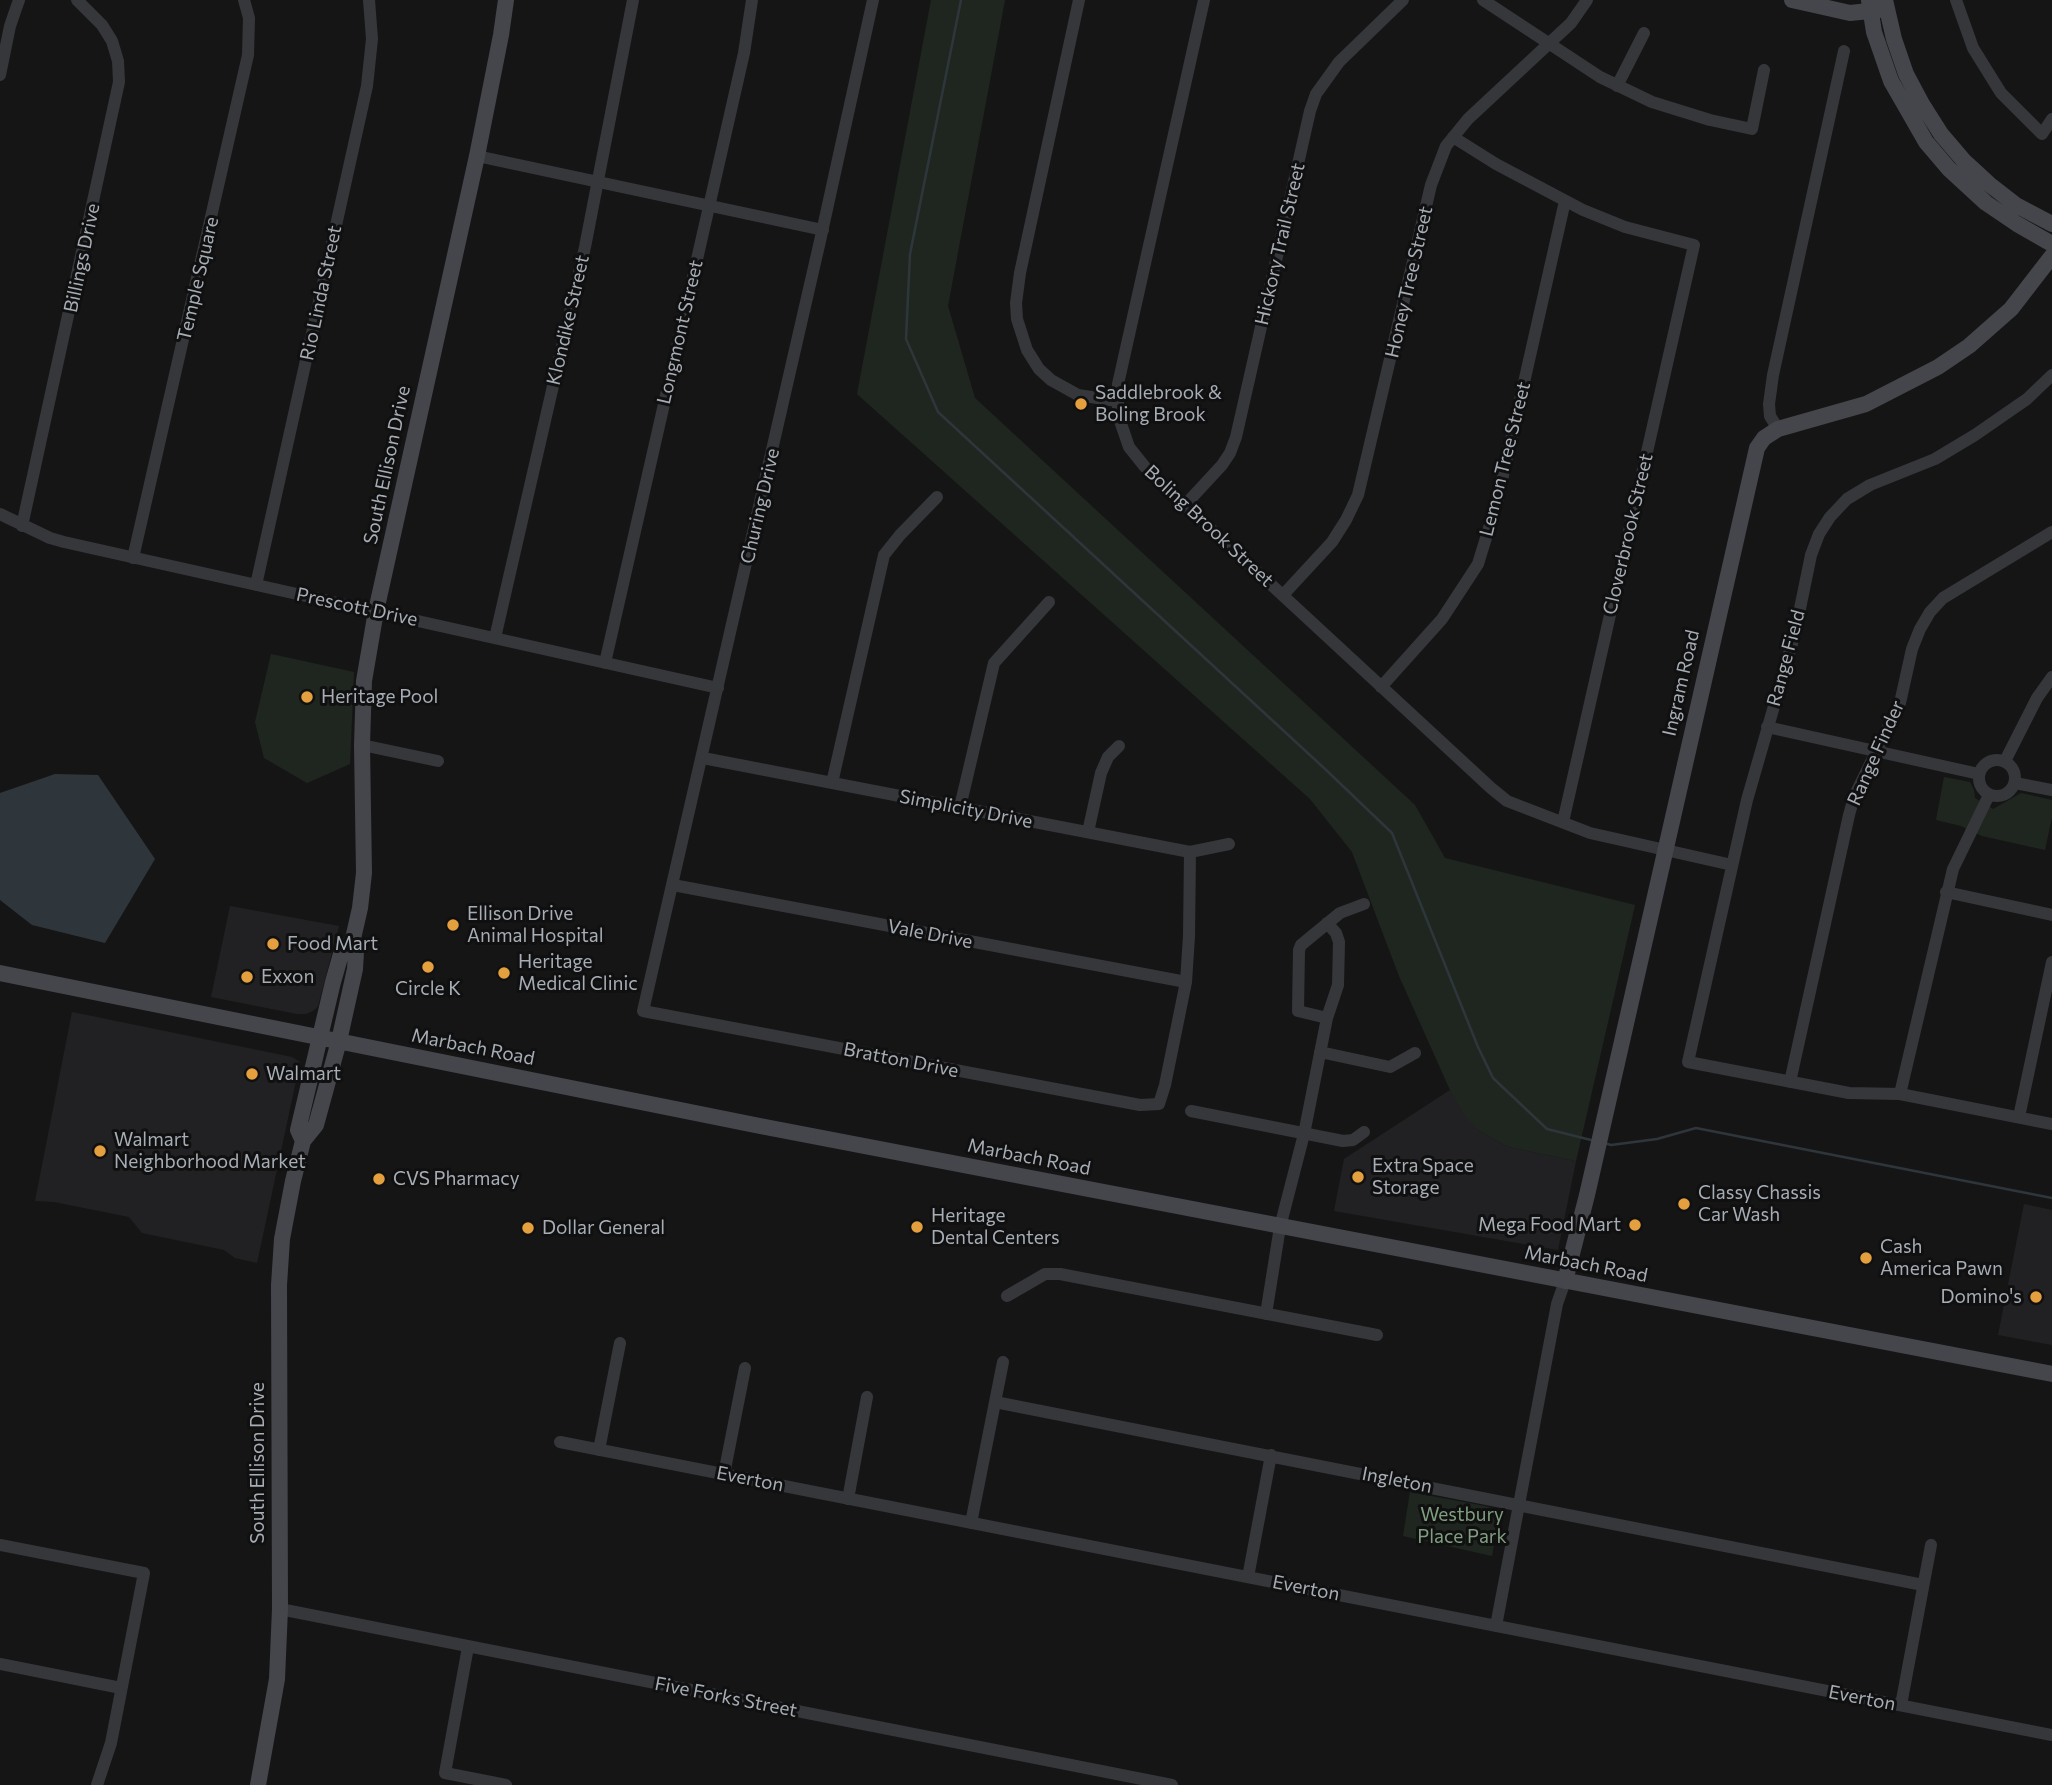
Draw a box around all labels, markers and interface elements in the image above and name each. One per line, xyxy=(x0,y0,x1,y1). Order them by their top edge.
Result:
street label: Hickory Trail Street xyxy=(1250,161,1310,327)
street label: Billings Drive xyxy=(59,201,105,315)
street label: Honey Tree Street xyxy=(1380,204,1438,360)
street label: Temple Square xyxy=(173,215,223,343)
street label: Rio Linda Street xyxy=(296,223,346,363)
street label: Klondike Street xyxy=(542,253,594,387)
street label: Longmont Street xyxy=(652,258,708,406)
street label: Lemon Tree Street xyxy=(1475,379,1535,539)
place label: Saddlebrook & Boling Brook xyxy=(1095,382,1222,426)
street label: South Ellison Drive xyxy=(359,384,415,546)
marker: Saddlebrook & Boling Brook xyxy=(1073,396,1089,412)
street label: Churing Drive xyxy=(736,446,784,566)
street label: Cloverbrook Street xyxy=(1598,451,1658,617)
street label: Boling Brook Street xyxy=(1140,460,1278,592)
street label: Prescott Drive xyxy=(294,583,420,631)
street label: Range Field xyxy=(1762,607,1810,709)
street label: Ingram Road xyxy=(1658,628,1704,738)
place label: Heritage Pool xyxy=(321,686,438,708)
marker: Heritage Pool xyxy=(299,689,315,705)
street label: Range Finder xyxy=(1843,697,1909,809)
street label: Simplicity Drive xyxy=(898,785,1034,833)
place label: Ellison Drive Animal Hospital xyxy=(467,903,604,947)
street label: Vale Drive xyxy=(885,915,975,953)
marker: Ellison Drive Animal Hospital xyxy=(445,917,461,933)
place label: Food Mart xyxy=(287,933,378,955)
marker: Food Mart xyxy=(265,936,281,952)
place label: Heritage Medical Clinic xyxy=(518,951,638,995)
marker: Circle K xyxy=(420,959,436,975)
marker: Heritage Medical Clinic xyxy=(496,965,512,981)
place label: Exxon xyxy=(261,966,314,988)
marker: Exxon xyxy=(239,969,255,985)
place label: Circle K xyxy=(395,978,461,1000)
street label: Marbach Road xyxy=(409,1024,537,1070)
street label: Bratton Drive xyxy=(841,1038,961,1082)
place label: Walmart xyxy=(266,1063,341,1085)
marker: Walmart xyxy=(244,1066,260,1082)
place label: Walmart Neighborhood Market xyxy=(114,1129,306,1173)
street label: Marbach Road xyxy=(965,1134,1093,1180)
marker: Walmart Neighborhood Market xyxy=(92,1143,108,1159)
place label: Extra Space Storage xyxy=(1372,1155,1474,1199)
place label: CVS Pharmacy xyxy=(393,1168,520,1190)
marker: Extra Space Storage xyxy=(1350,1169,1366,1185)
marker: CVS Pharmacy xyxy=(371,1171,387,1187)
place label: Classy Chassis Car Wash xyxy=(1698,1182,1821,1226)
marker: Classy Chassis Car Wash xyxy=(1676,1196,1692,1212)
place label: Heritage Dental Centers xyxy=(931,1205,1060,1249)
place label: Mega Food Mart xyxy=(1478,1214,1621,1236)
place label: Dollar General xyxy=(542,1217,665,1239)
marker: Mega Food Mart xyxy=(1627,1217,1643,1233)
marker: Heritage Dental Centers xyxy=(909,1219,925,1235)
marker: Dollar General xyxy=(520,1220,536,1236)
place label: Cash America Pawn xyxy=(1880,1236,2003,1280)
street label: Marbach Road xyxy=(1522,1241,1650,1287)
marker: Cash America Pawn xyxy=(1858,1250,1874,1266)
place label: Domino's xyxy=(1940,1286,2022,1308)
marker: Domino's xyxy=(2028,1289,2044,1305)
street label: South Ellison Drive xyxy=(247,1382,269,1544)
street label: Everton xyxy=(715,1461,785,1497)
street label: Ingleton xyxy=(1360,1462,1434,1498)
park label: Westbury Place Park xyxy=(1417,1504,1507,1548)
street label: Everton xyxy=(1271,1570,1341,1606)
street label: Five Forks Street xyxy=(653,1672,799,1722)
street label: Everton xyxy=(1827,1680,1897,1716)

